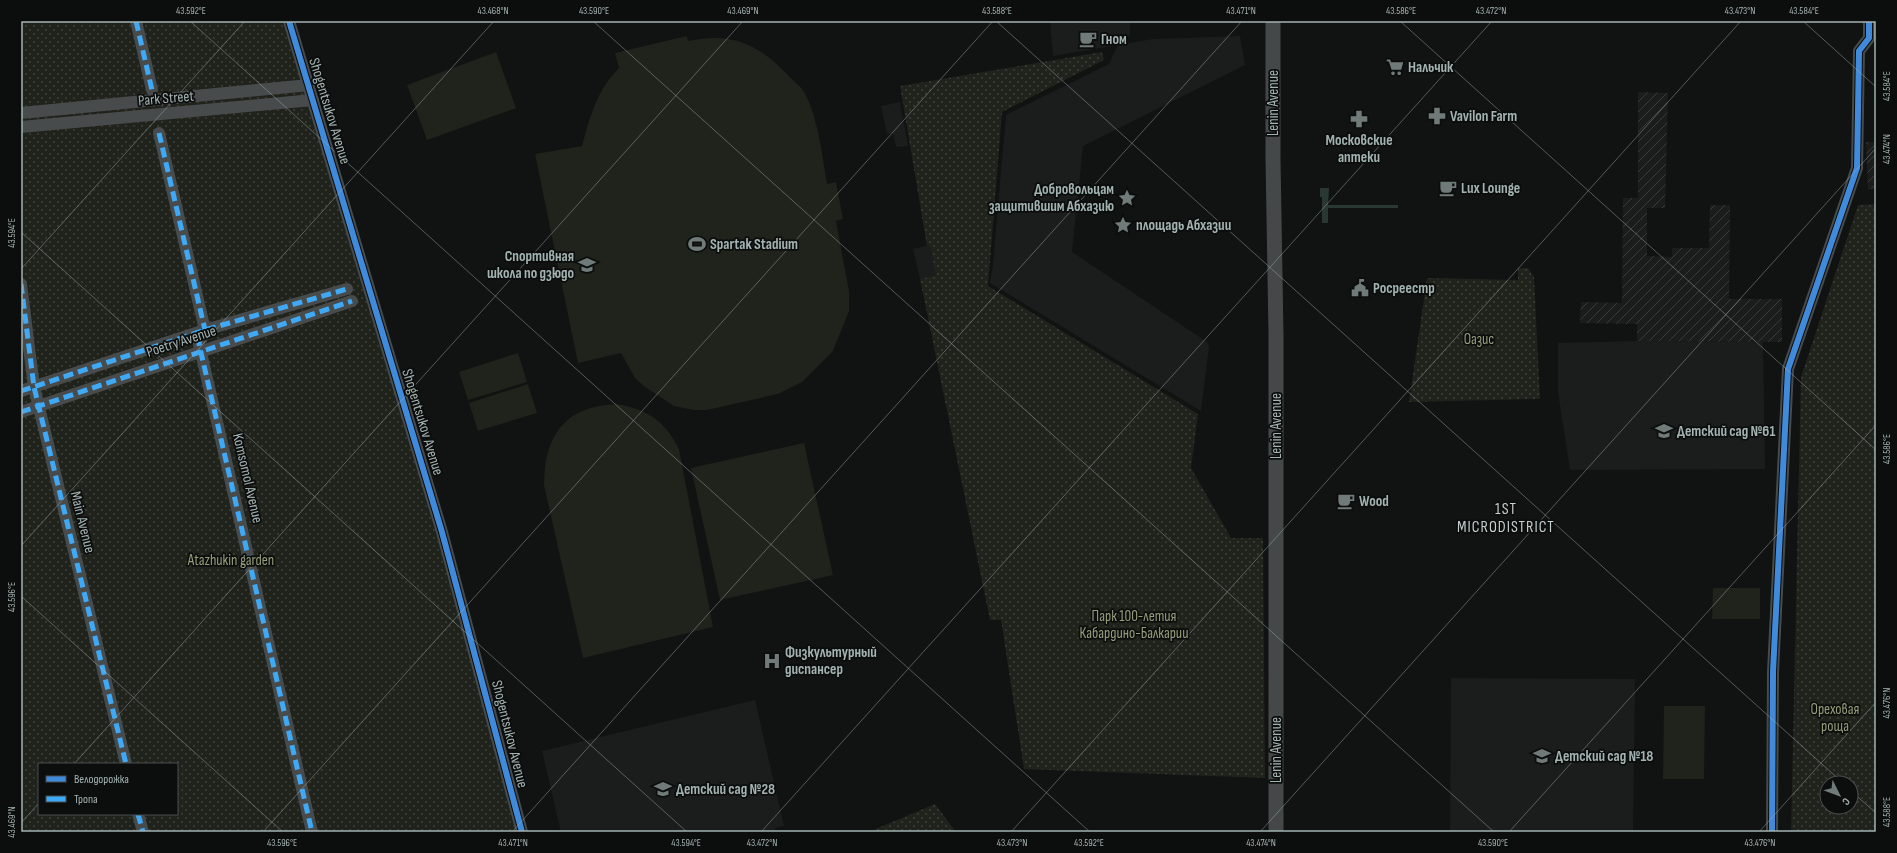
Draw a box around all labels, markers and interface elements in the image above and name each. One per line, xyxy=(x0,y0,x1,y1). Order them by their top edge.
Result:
text: 43.592°E xyxy=(176,5,206,17)
text: 43.468°N xyxy=(477,5,509,17)
text: 43.590°E xyxy=(579,5,609,17)
text: 43.469°N xyxy=(727,5,759,17)
text: 43.588°E xyxy=(982,5,1012,17)
text: 43.471°N xyxy=(1226,5,1256,17)
text: 43.586°E xyxy=(1386,5,1416,17)
text: 43.472°N xyxy=(1476,5,1506,17)
text: 43.473°N xyxy=(1725,5,1755,17)
text: 43.584°E xyxy=(1789,5,1819,17)
cafe icon: Гном xyxy=(1078,29,1098,49)
place label: Гном xyxy=(1101,30,1127,49)
street label: Shogentsukov Avenue xyxy=(304,56,355,167)
supermarket icon: Нальчик xyxy=(1385,57,1405,77)
place label: Нальчик xyxy=(1408,58,1454,77)
street label: Lenin Avenue xyxy=(1264,70,1283,136)
text: 43.584°E xyxy=(1881,71,1893,101)
street label: Park Street xyxy=(137,87,195,110)
pharmacy icon: Vavilon Farm xyxy=(1427,106,1447,126)
place label: Vavilon Farm xyxy=(1450,107,1517,126)
pharmacy icon: Московские аптеки xyxy=(1349,109,1369,129)
place label: Московские аптеки xyxy=(1325,131,1393,167)
text: 43.474°N xyxy=(1881,134,1893,164)
cafe icon: Lux Lounge xyxy=(1438,178,1458,198)
place label: Lux Lounge xyxy=(1461,179,1520,198)
place label: Добровольцам защитившим Абхазию xyxy=(989,180,1114,216)
place icon: Добровольцам защитившим Абхазию xyxy=(1117,188,1137,208)
place icon: площадь Абхазии xyxy=(1113,215,1133,235)
place label: площадь Абхазии xyxy=(1136,216,1231,235)
text: 43.594°E xyxy=(6,218,18,248)
sports icon: Spartak Stadium xyxy=(687,234,707,254)
place label: Spartak Stadium xyxy=(710,235,798,254)
place label: Спортивная школа по дзюдо xyxy=(487,247,574,283)
school or university icon: Спортивная школа по дзюдо xyxy=(577,255,597,275)
public building icon: Росреестр xyxy=(1350,278,1370,298)
place label: Росреестр xyxy=(1373,279,1435,298)
street label: Poetry Avenue xyxy=(144,321,219,362)
park label: Оазис xyxy=(1464,330,1494,349)
street label: Shogentsukov Avenue xyxy=(397,367,448,478)
street label: Lenin Avenue xyxy=(1267,393,1286,459)
school or university icon: Детский сад №61 xyxy=(1654,421,1674,441)
place label: Детский сад №61 xyxy=(1677,422,1775,441)
street label: Komsomol Avenue xyxy=(228,431,267,525)
text: 43.586°E xyxy=(1881,434,1893,464)
street label: Main Avenue xyxy=(66,489,99,555)
cafe icon: Wood xyxy=(1336,491,1356,511)
place label: Wood xyxy=(1359,492,1389,511)
district label: 1ST MICRODISTRICT xyxy=(1457,500,1555,537)
park label: Atazhukin garden xyxy=(187,551,274,570)
text: 43.596°E xyxy=(6,582,18,612)
park label: Парк 100-летия Кабардино-Балкарии xyxy=(1080,607,1188,643)
place label: Физкультурный диспансер xyxy=(785,643,877,679)
hospital icon: Физкультурный диспансер xyxy=(762,651,782,671)
street label: Shogentsukov Avenue xyxy=(487,678,532,790)
text: 43.476°N xyxy=(1881,688,1893,718)
park label: Ореховая роща xyxy=(1810,700,1860,736)
street label: Lenin Avenue xyxy=(1267,717,1286,783)
school or university icon: Детский сад №18 xyxy=(1532,746,1552,766)
place label: Детский сад №18 xyxy=(1555,747,1653,766)
legend xyxy=(38,763,178,815)
text: Велодорожка xyxy=(74,772,129,787)
north arrow xyxy=(1819,775,1859,815)
school or university icon: Детский сад №28 xyxy=(653,779,673,799)
place label: Детский сад №28 xyxy=(676,780,775,799)
text: Тропа xyxy=(74,792,98,807)
text: С xyxy=(1839,795,1853,808)
text: 43.588°E xyxy=(1881,797,1893,827)
text: 43.469°N xyxy=(6,806,18,838)
text: 43.596°E xyxy=(267,837,297,849)
text: 43.471°N xyxy=(498,837,528,849)
text: 43.594°E xyxy=(671,837,701,849)
text: 43.472°N xyxy=(747,837,777,849)
text: 43.473°N xyxy=(997,837,1027,849)
text: 43.592°E xyxy=(1074,837,1104,849)
text: 43.474°N xyxy=(1246,837,1276,849)
text: 43.590°E xyxy=(1478,837,1508,849)
text: 43.476°N xyxy=(1745,837,1775,849)

